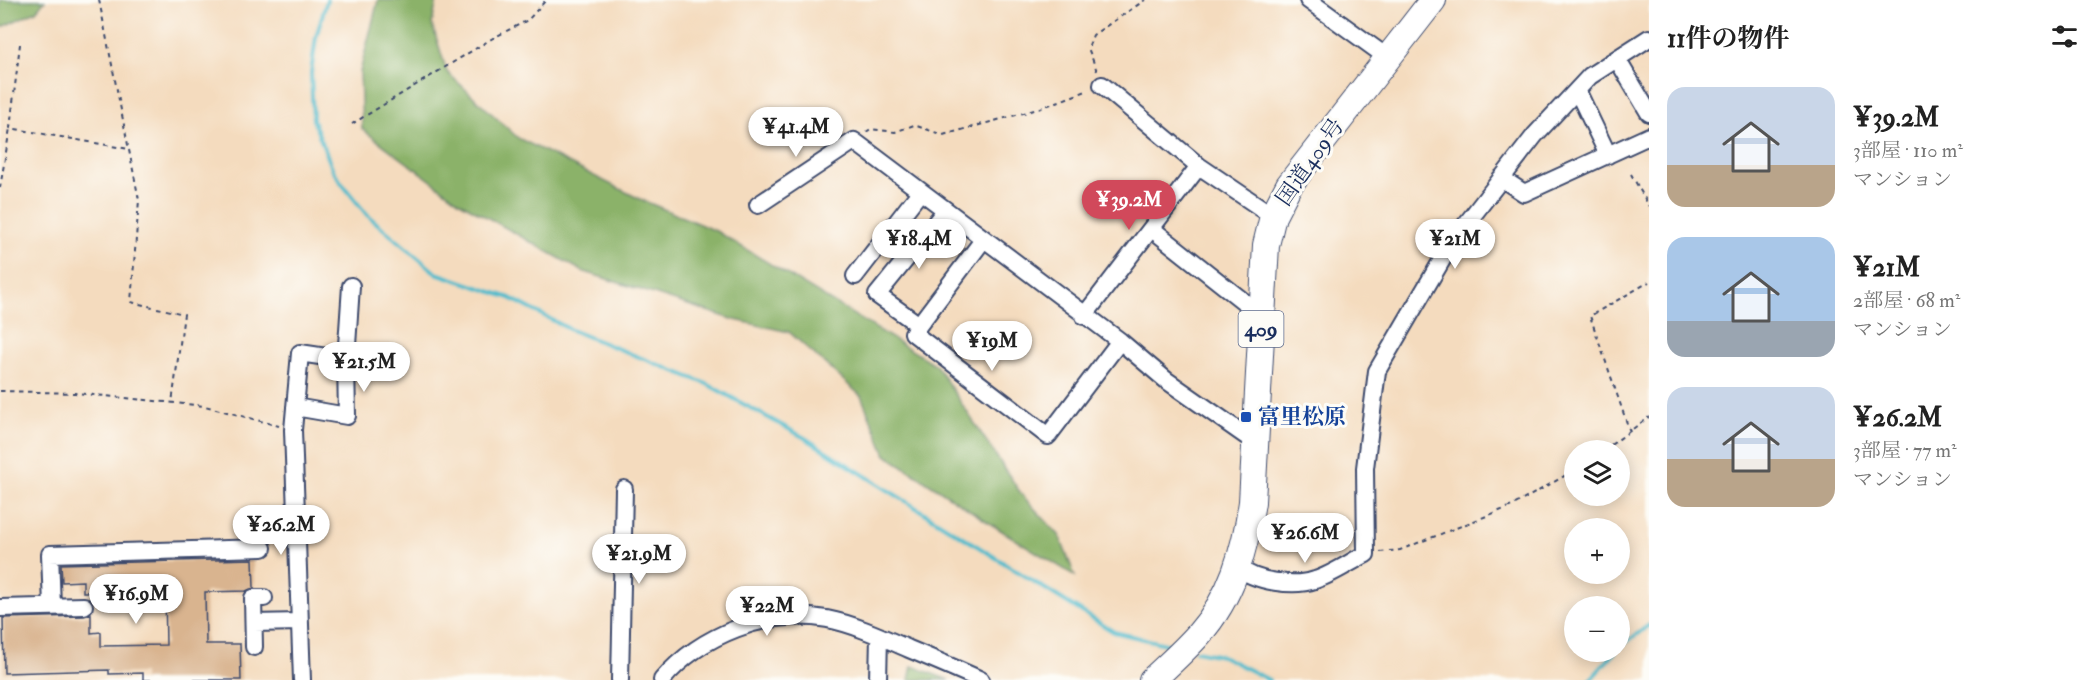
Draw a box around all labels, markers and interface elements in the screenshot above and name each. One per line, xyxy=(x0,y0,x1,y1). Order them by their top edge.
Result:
icon: filters xyxy=(2048,20,2081,53)
text: 11件の物件 xyxy=(1667,23,1790,55)
text: ¥39.2M xyxy=(1853,102,1939,134)
pin: ¥41.4M xyxy=(747,107,845,158)
icon: home xyxy=(1715,111,1787,183)
street label: 国道409号 xyxy=(1270,113,1350,211)
text: ¥41.4M xyxy=(762,114,830,139)
text: 3部屋 · 110 m² xyxy=(1853,138,1963,163)
text: マンション xyxy=(1853,167,1952,192)
pin: ¥39.2M xyxy=(1080,180,1178,231)
text: ¥39.2M xyxy=(1096,187,1162,212)
pin: ¥18.4M xyxy=(870,219,968,270)
pin: ¥21M xyxy=(1419,219,1491,270)
text: ¥18.4M xyxy=(886,226,952,251)
text: ¥21M xyxy=(1429,226,1481,251)
text: ¥21M xyxy=(1853,252,1920,284)
icon: home xyxy=(1715,261,1787,333)
text: 2部屋 · 68 m² xyxy=(1853,288,1960,313)
road number: 409 xyxy=(1238,311,1284,347)
text: マンション xyxy=(1853,317,1952,342)
pin: ¥19M xyxy=(956,321,1028,372)
text: ¥19M xyxy=(966,328,1018,353)
pin: ¥21.5M xyxy=(315,342,413,393)
text: ¥21.5M xyxy=(332,349,396,374)
text: ¥26.2M xyxy=(1853,402,1942,434)
place label: 富里松原 xyxy=(1258,403,1346,431)
marker: 富里松原 xyxy=(1239,410,1253,424)
icon: home xyxy=(1715,411,1787,483)
text: 3部屋 · 77 m² xyxy=(1853,438,1957,463)
map controls xyxy=(1564,440,1630,662)
button: layers xyxy=(1564,440,1630,506)
text: マンション xyxy=(1853,467,1952,492)
pin: ¥26.2M xyxy=(232,505,330,556)
text: ¥26.2M xyxy=(247,512,315,537)
pin: ¥26.6M xyxy=(1256,513,1354,564)
button: + xyxy=(1564,518,1630,584)
text: ¥26.6M xyxy=(1271,520,1339,545)
pin: ¥21.9M xyxy=(590,534,688,585)
text: ¥21.9M xyxy=(606,541,672,566)
pin: ¥16.9M xyxy=(87,574,185,625)
text: ¥16.9M xyxy=(103,581,169,606)
pin: ¥22M xyxy=(731,586,803,637)
text: ¥22M xyxy=(740,593,794,618)
button: − xyxy=(1564,596,1630,662)

